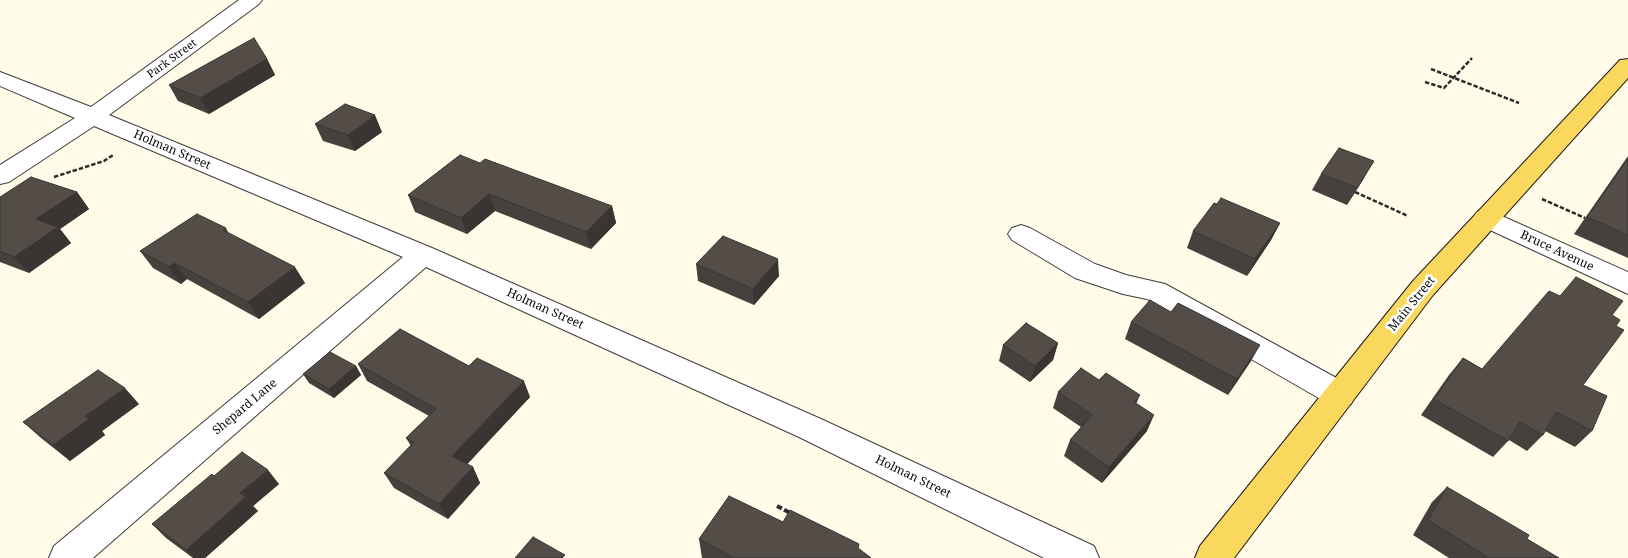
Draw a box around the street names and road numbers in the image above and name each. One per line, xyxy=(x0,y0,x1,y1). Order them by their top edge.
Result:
street label: Park Street xyxy=(145,37,199,81)
street label: Holman Street xyxy=(131,127,213,173)
street label: Bruce Avenue xyxy=(1518,228,1596,274)
street label: Main Street xyxy=(1386,274,1438,334)
street label: Holman Street xyxy=(504,286,586,332)
street label: Shepard Lane xyxy=(210,376,280,438)
street label: Holman Street xyxy=(873,452,953,502)

